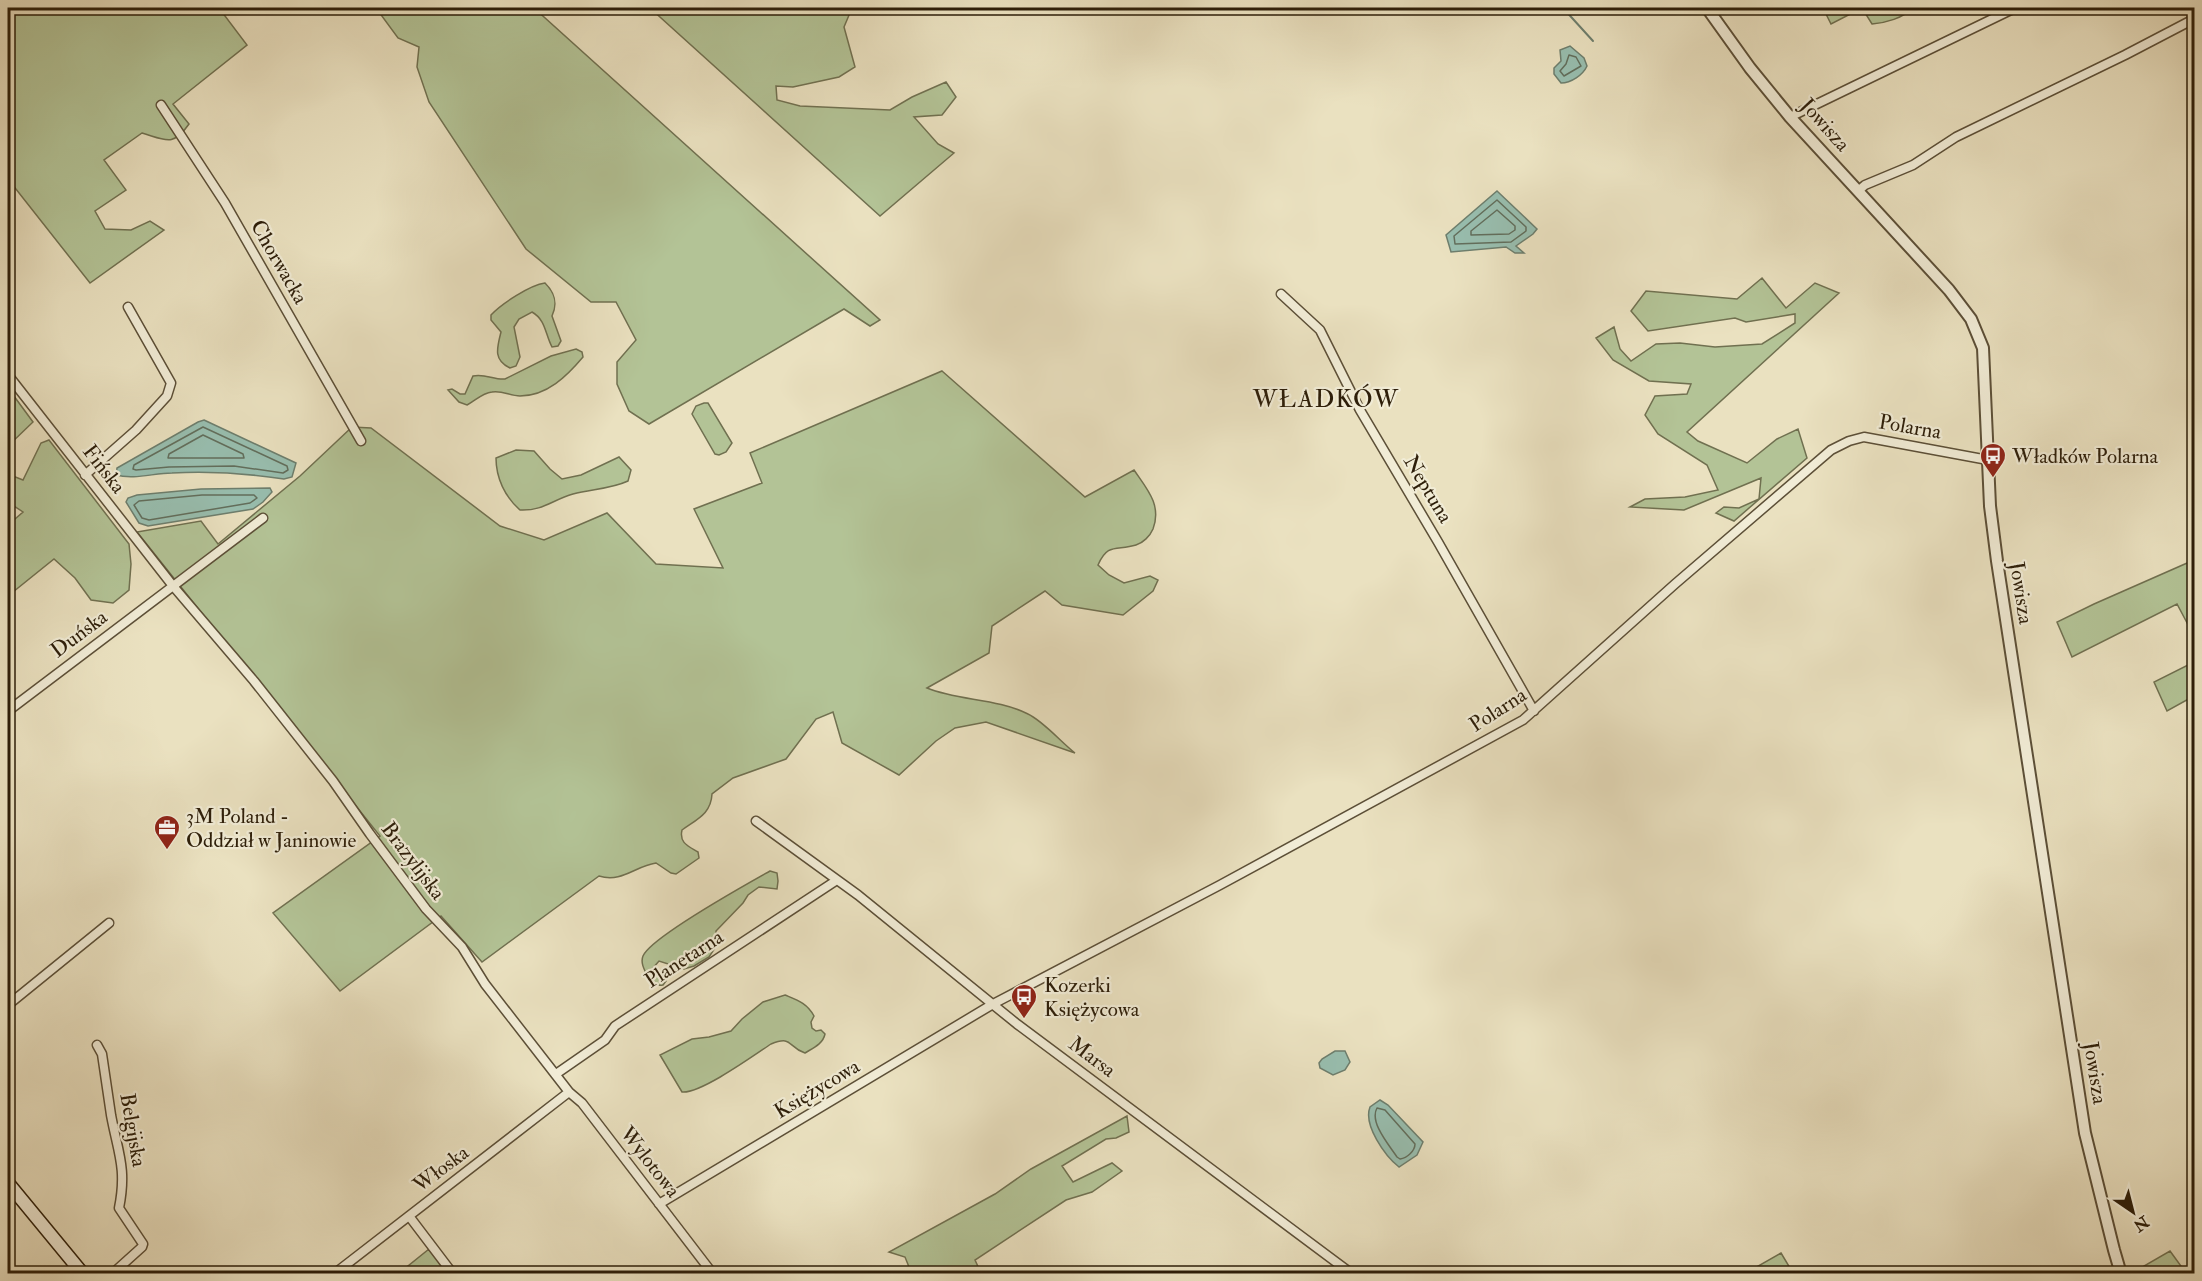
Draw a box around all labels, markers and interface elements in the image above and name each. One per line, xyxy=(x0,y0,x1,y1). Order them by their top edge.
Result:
street label: Jowisza xyxy=(1793,92,1856,158)
street label: Chorwacka xyxy=(244,215,314,309)
district label: WŁADKÓW xyxy=(1252,383,1399,415)
street label: Polarna xyxy=(1877,408,1944,446)
street label: Fińska xyxy=(76,439,132,499)
bus stop icon: Władków Polarna xyxy=(1978,441,2008,479)
place label: Władków Polarna xyxy=(2011,443,2159,470)
street label: Neptuna xyxy=(1397,450,1459,528)
street label: Jowisza xyxy=(2003,559,2039,626)
street label: Duńska xyxy=(45,604,113,664)
street label: Polarna xyxy=(1464,681,1532,738)
place label: 3M Poland - Oddział w Janinowie xyxy=(186,803,357,854)
office icon: 3M Poland - Oddział w Janinowie xyxy=(152,813,182,851)
street label: Brazylijska xyxy=(375,817,451,906)
street label: Planetarna xyxy=(639,923,729,994)
place label: Kozerki Księżycowa xyxy=(1044,972,1140,1023)
bus stop icon: Kozerki Księżycowa xyxy=(1009,982,1039,1020)
street label: Marsa xyxy=(1063,1030,1121,1084)
street label: Jowisza xyxy=(2077,1039,2113,1106)
street label: Księżycowa xyxy=(769,1053,865,1125)
street label: Belgijska xyxy=(113,1091,153,1169)
street label: Wylotowa xyxy=(613,1120,686,1203)
street label: Włoska xyxy=(407,1139,475,1199)
north arrow xyxy=(2103,1182,2163,1242)
text: N xyxy=(2129,1211,2153,1236)

